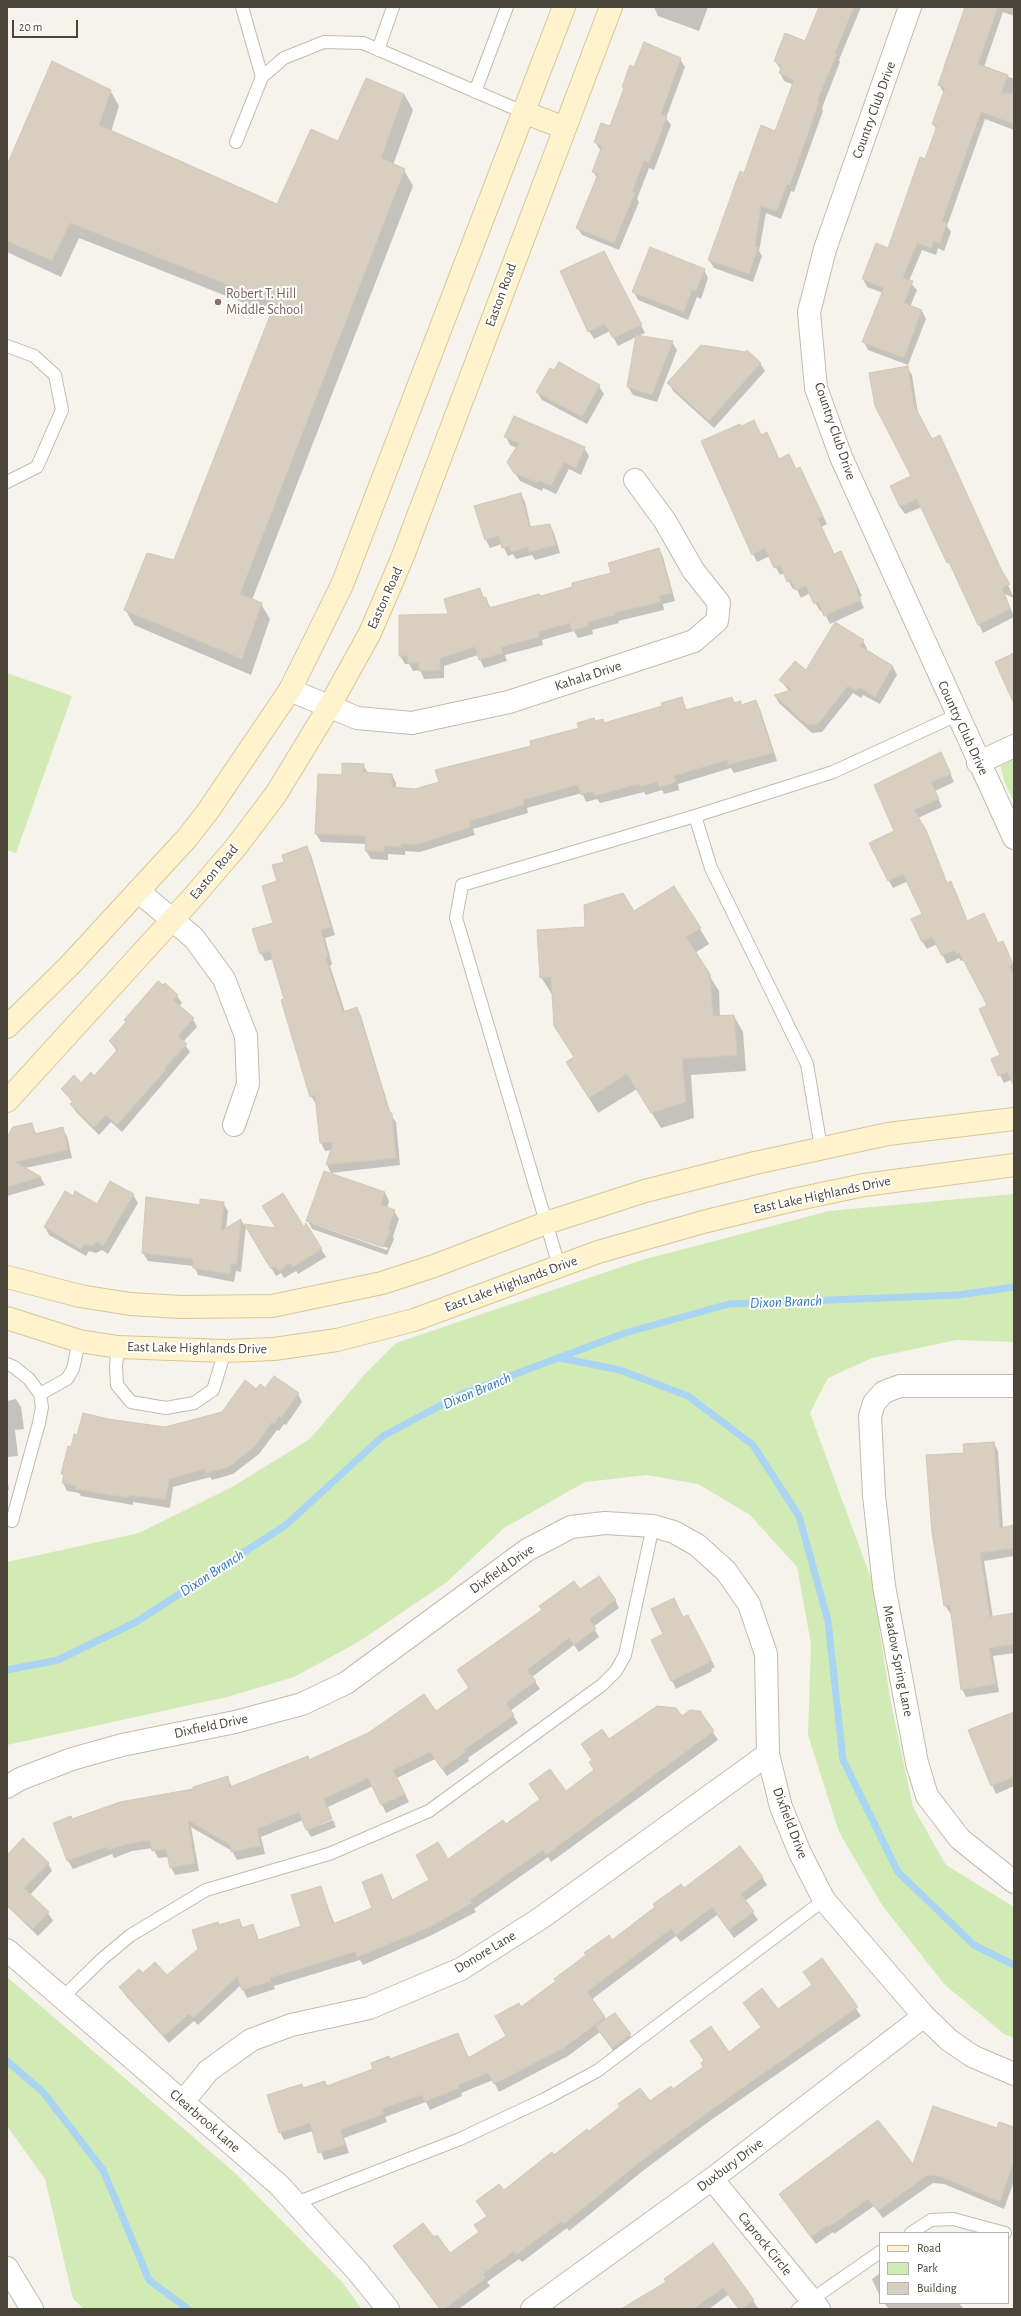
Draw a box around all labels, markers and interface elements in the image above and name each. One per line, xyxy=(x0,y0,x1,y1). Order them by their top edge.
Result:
scale bar xyxy=(14,12,80,38)
text: 20 m xyxy=(19,21,42,33)
street label: Country Club Drive xyxy=(849,59,899,161)
street label: Easton Road xyxy=(482,261,520,329)
place label: Robert T. Hill Middle School xyxy=(226,286,303,318)
marker: Robert T. Hill Middle School xyxy=(213,297,223,307)
street label: Country Club Drive xyxy=(810,380,860,482)
street label: Easton Road xyxy=(364,564,406,632)
street label: Kahala Drive xyxy=(553,657,623,695)
street label: Country Club Drive xyxy=(934,678,992,778)
street label: Easton Road xyxy=(186,841,242,903)
street label: East Lake Highlands Drive xyxy=(752,1172,892,1218)
street label: East Lake Highlands Drive xyxy=(442,1252,580,1316)
water label: Dixon Branch xyxy=(750,1292,822,1312)
street label: East Lake Highlands Drive xyxy=(127,1338,267,1358)
water label: Dixon Branch xyxy=(440,1369,514,1413)
street label: Dixfield Drive xyxy=(467,1541,537,1597)
water label: Dixon Branch xyxy=(177,1546,247,1600)
street label: Meadow Spring Lane xyxy=(879,1604,917,1718)
street label: Dixfield Drive xyxy=(173,1710,249,1742)
street label: Dixfield Drive xyxy=(769,1785,811,1861)
street label: Donore Lane xyxy=(451,1927,519,1977)
street label: Clearbrook Lane xyxy=(166,2086,244,2156)
street label: Duxbury Drive xyxy=(694,2135,766,2195)
street label: Caprock Circle xyxy=(734,2209,796,2279)
legend xyxy=(879,2232,1009,2304)
text: Road xyxy=(917,2242,941,2254)
text: Park xyxy=(917,2262,938,2274)
text: Building xyxy=(917,2282,957,2294)

